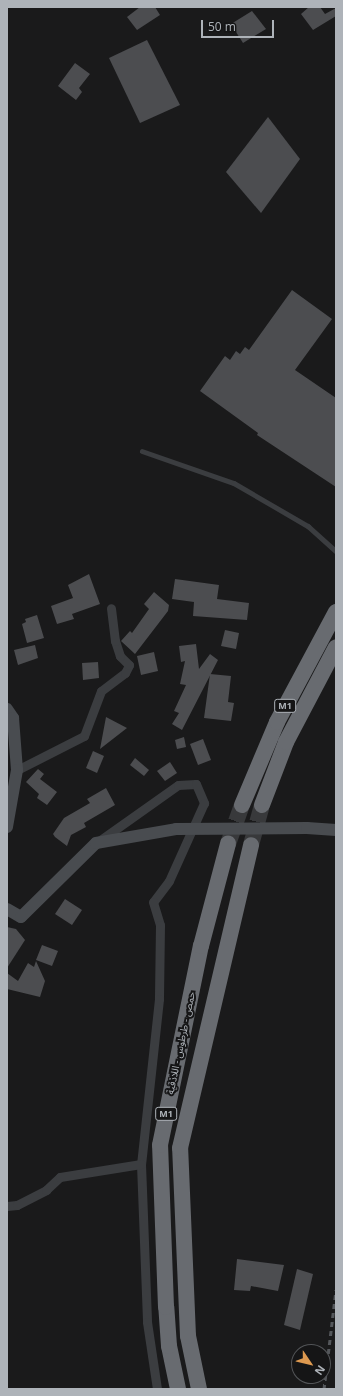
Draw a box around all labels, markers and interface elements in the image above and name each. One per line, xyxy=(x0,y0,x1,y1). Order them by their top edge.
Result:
scale bar xyxy=(203,12,276,38)
text: 50 m xyxy=(208,18,236,35)
road number: M1 xyxy=(274,699,296,713)
street label: حمص - طرطوس - اللاذقية xyxy=(164,990,198,1096)
road number: M1 xyxy=(155,1107,177,1121)
north arrow xyxy=(291,1344,331,1384)
text: N xyxy=(312,1363,329,1379)

